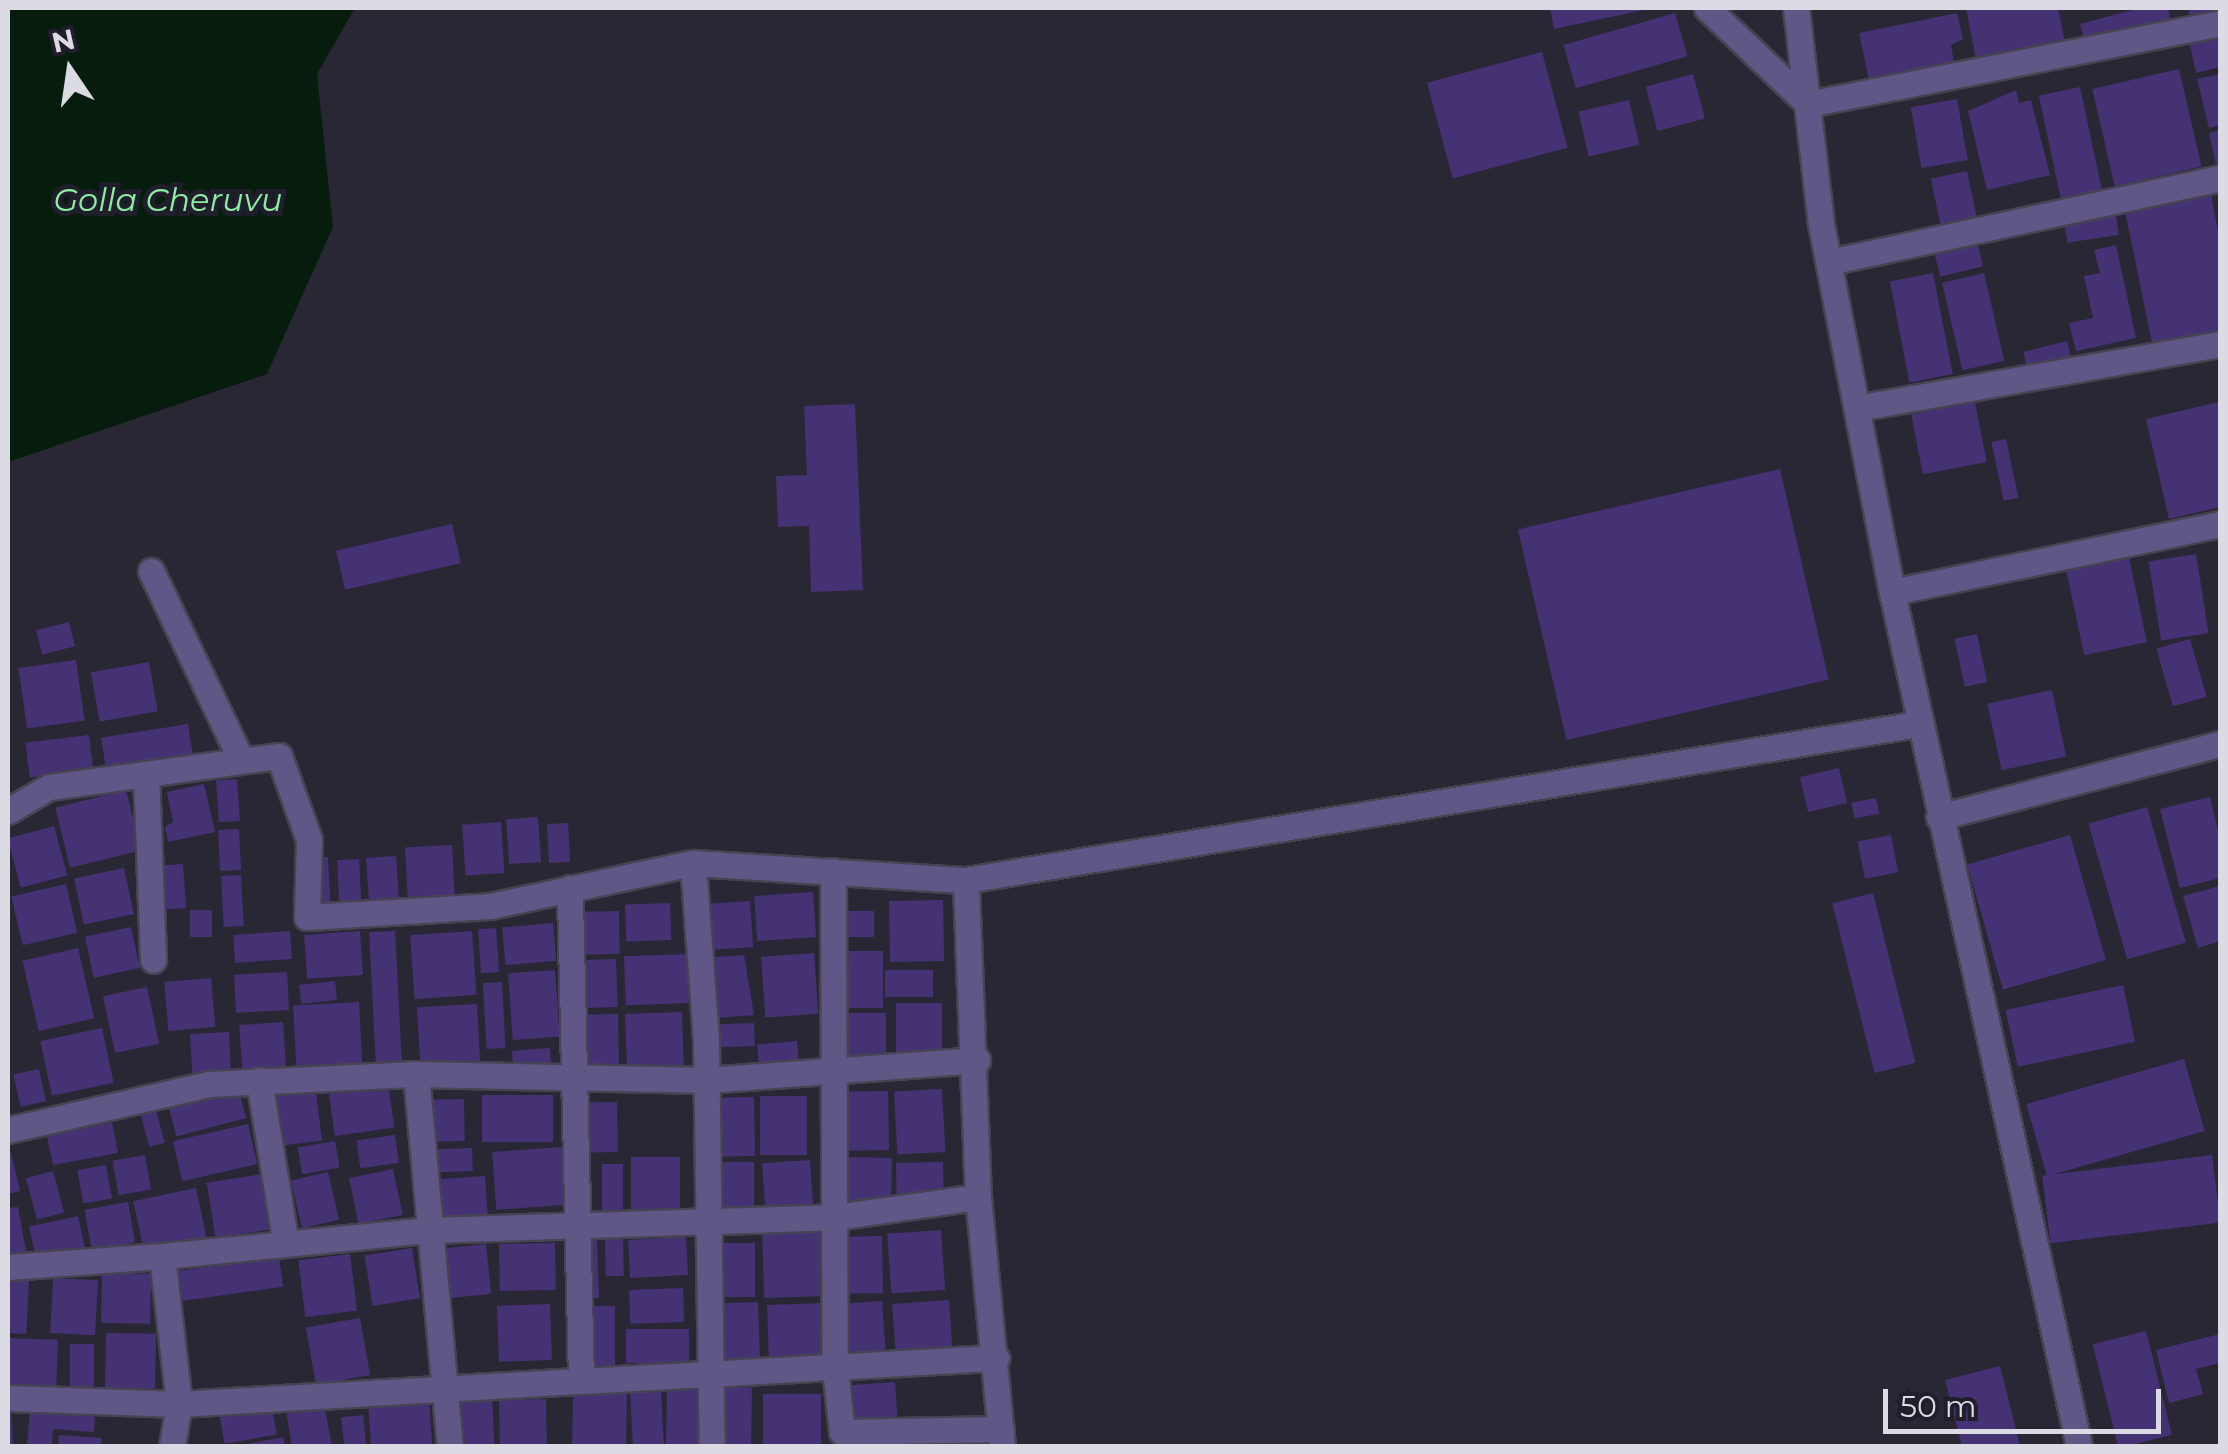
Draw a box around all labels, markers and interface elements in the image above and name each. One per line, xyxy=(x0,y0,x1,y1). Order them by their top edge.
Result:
north arrow xyxy=(20,20,120,120)
text: N xyxy=(48,22,78,60)
water label: Golla Cheruvu xyxy=(53,181,283,219)
scale bar xyxy=(1888,1369,2166,1431)
text: 50 m xyxy=(1900,1388,1977,1425)

